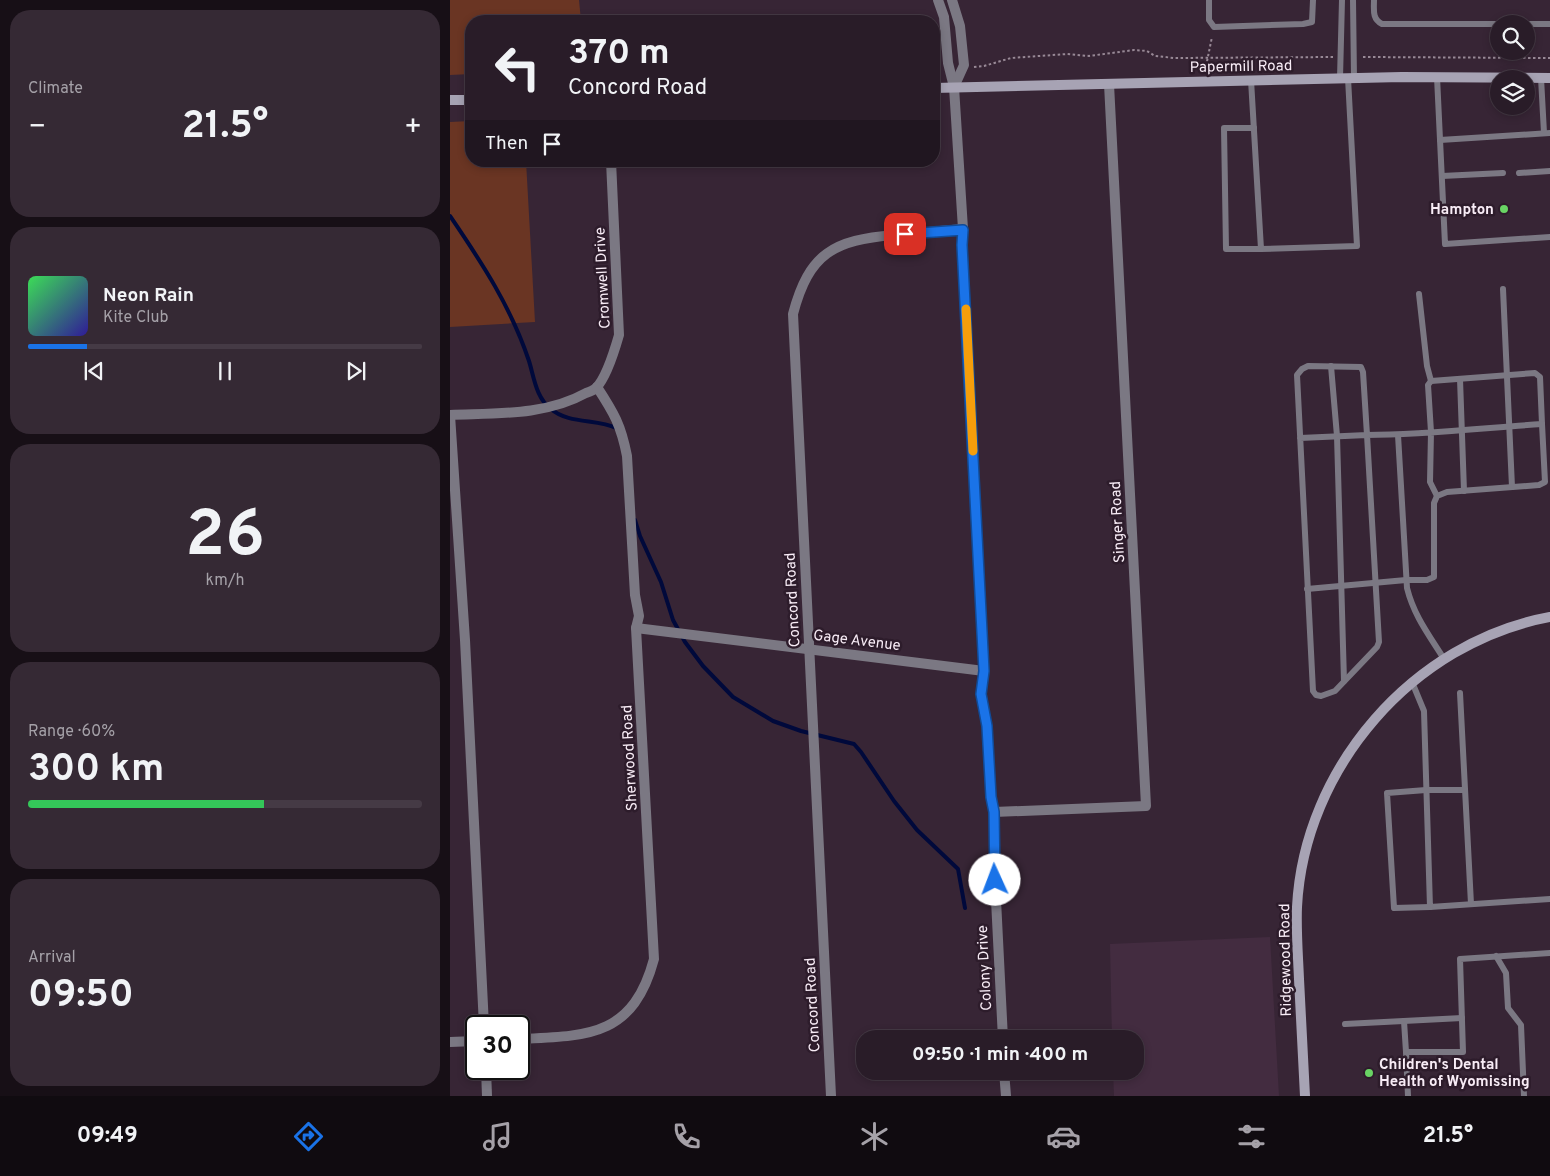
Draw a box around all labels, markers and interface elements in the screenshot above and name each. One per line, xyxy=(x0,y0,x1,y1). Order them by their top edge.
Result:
map controls xyxy=(1490,15,1535,115)
button: search xyxy=(1490,15,1535,60)
text: 370 m xyxy=(568,32,670,76)
icon: left xyxy=(485,35,550,100)
street label: Papermill Road xyxy=(1190,57,1292,78)
button: layers xyxy=(1490,70,1535,115)
text: Concord Road xyxy=(568,75,707,102)
text: Climate xyxy=(28,79,83,99)
text: 21.5° xyxy=(182,103,268,152)
text: − xyxy=(28,110,46,146)
text: + xyxy=(404,110,422,146)
icon: arrive xyxy=(538,130,566,158)
text: Then xyxy=(485,132,528,156)
place label: Hampton xyxy=(1430,201,1494,220)
marker: Hampton xyxy=(1498,203,1510,215)
pin xyxy=(884,213,926,255)
icon: arrive xyxy=(891,220,919,248)
street label: Cromwell Drive xyxy=(591,227,616,329)
text: Neon Rain xyxy=(103,284,194,308)
text: Kite Club xyxy=(103,308,168,328)
icon: previous xyxy=(80,357,108,385)
icon: pause xyxy=(211,357,239,385)
icon: next xyxy=(342,357,370,385)
street label: Singer Road xyxy=(1107,480,1130,563)
text: 26 xyxy=(185,497,265,579)
street label: Concord Road xyxy=(782,552,805,648)
text: km/h xyxy=(206,571,244,591)
street label: Gage Avenue xyxy=(812,627,902,656)
street label: Sherwood Road xyxy=(618,704,643,811)
text: Range · 60% xyxy=(28,722,115,742)
text: 300 km xyxy=(28,746,164,795)
position arrow xyxy=(968,853,1020,905)
street label: Ridgewood Road xyxy=(1276,903,1297,1017)
street label: Colony Drive xyxy=(974,925,997,1011)
text: Arrival xyxy=(28,948,76,968)
street label: Concord Road xyxy=(802,957,825,1053)
text: 09:50 xyxy=(28,972,134,1021)
speed limit sign: 30 xyxy=(465,1015,530,1080)
text: 09:50 · 1 min · 400 m xyxy=(912,1043,1088,1067)
place label: Children's Dental Health of Wyomissing xyxy=(1379,1056,1530,1092)
marker: Children's Dental Health of Wyomissing xyxy=(1363,1067,1375,1079)
icon: directions xyxy=(291,1119,326,1154)
icon: music xyxy=(480,1119,515,1154)
icon: phone xyxy=(669,1119,704,1154)
icon: climate xyxy=(857,1119,892,1154)
icon: car xyxy=(1046,1119,1081,1154)
icon: filters xyxy=(1234,1119,1269,1154)
text: 09:49 xyxy=(77,1123,138,1150)
text: 21.5° xyxy=(1423,1123,1473,1150)

